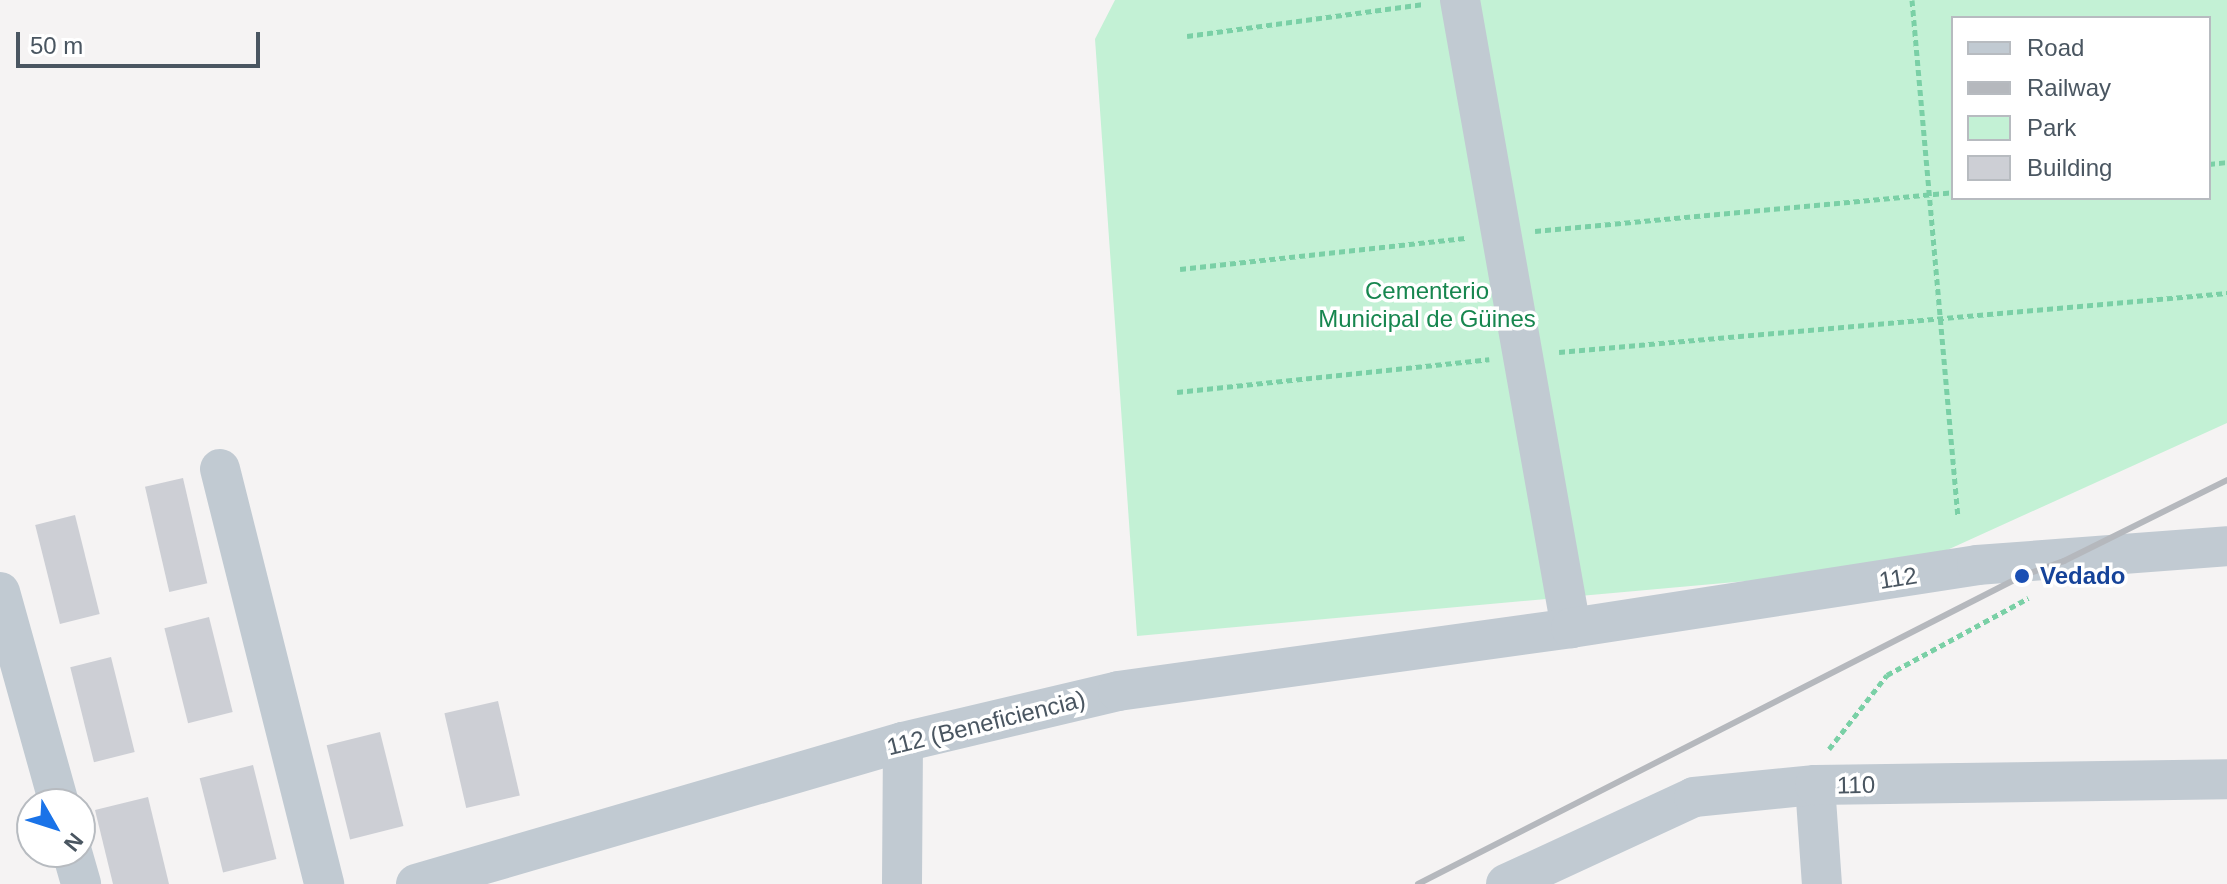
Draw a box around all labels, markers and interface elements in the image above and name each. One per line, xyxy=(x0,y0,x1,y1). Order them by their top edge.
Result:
scale bar xyxy=(20,16,264,66)
legend xyxy=(1951,16,2211,200)
text: 50 m xyxy=(30,32,83,59)
text: Road xyxy=(2027,34,2084,61)
text: Railway xyxy=(2027,74,2111,101)
text: Park xyxy=(2027,114,2076,141)
text: Building xyxy=(2027,154,2112,181)
park label: Cementerio Municipal de Güines xyxy=(1318,277,1536,333)
street label: 112 xyxy=(1877,561,1919,595)
place label: Vedado xyxy=(2040,562,2125,590)
marker: Vedado xyxy=(2011,565,2033,587)
street label: 112 (Beneficiencia) xyxy=(884,684,1088,762)
street label: 110 xyxy=(1837,770,1875,800)
north arrow xyxy=(16,788,96,868)
text: N xyxy=(59,828,88,856)

